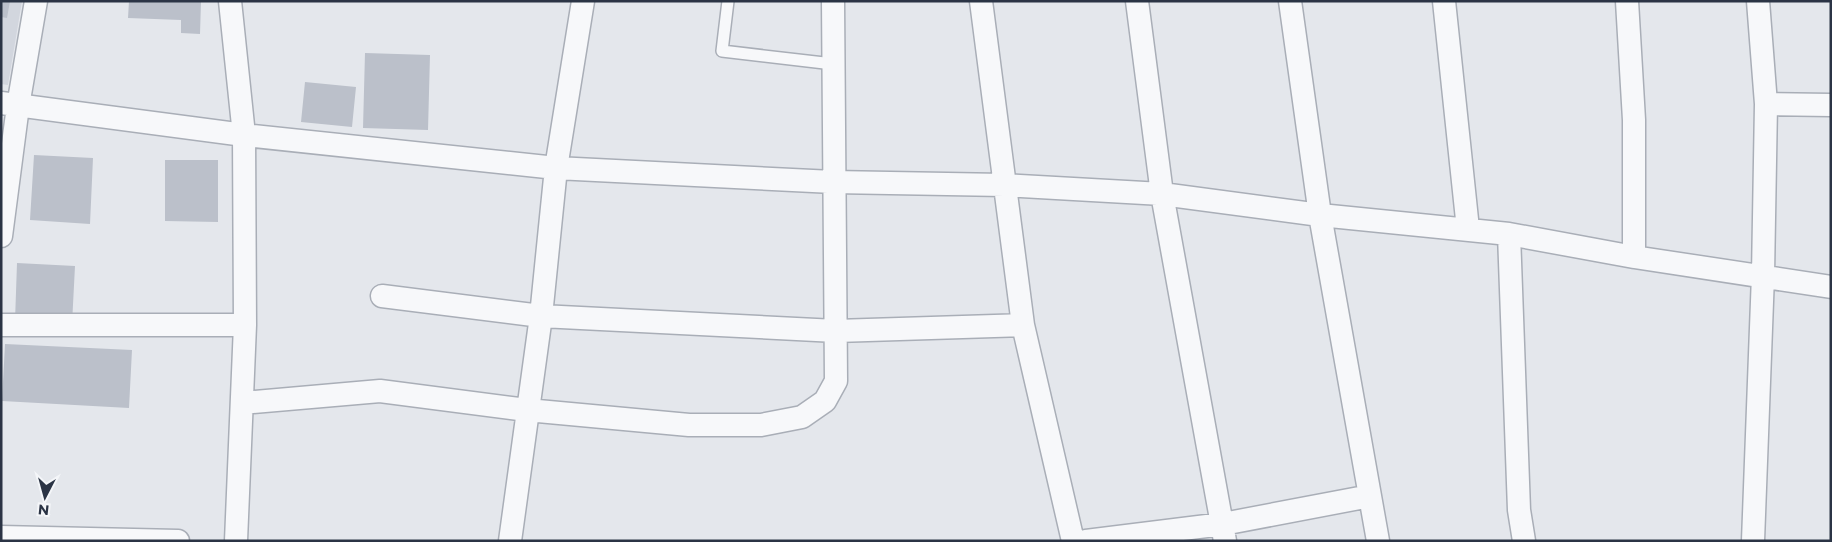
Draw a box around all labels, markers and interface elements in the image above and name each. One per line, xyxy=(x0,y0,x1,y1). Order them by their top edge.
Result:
north arrow xyxy=(20,472,70,522)
text: N xyxy=(37,500,50,519)

